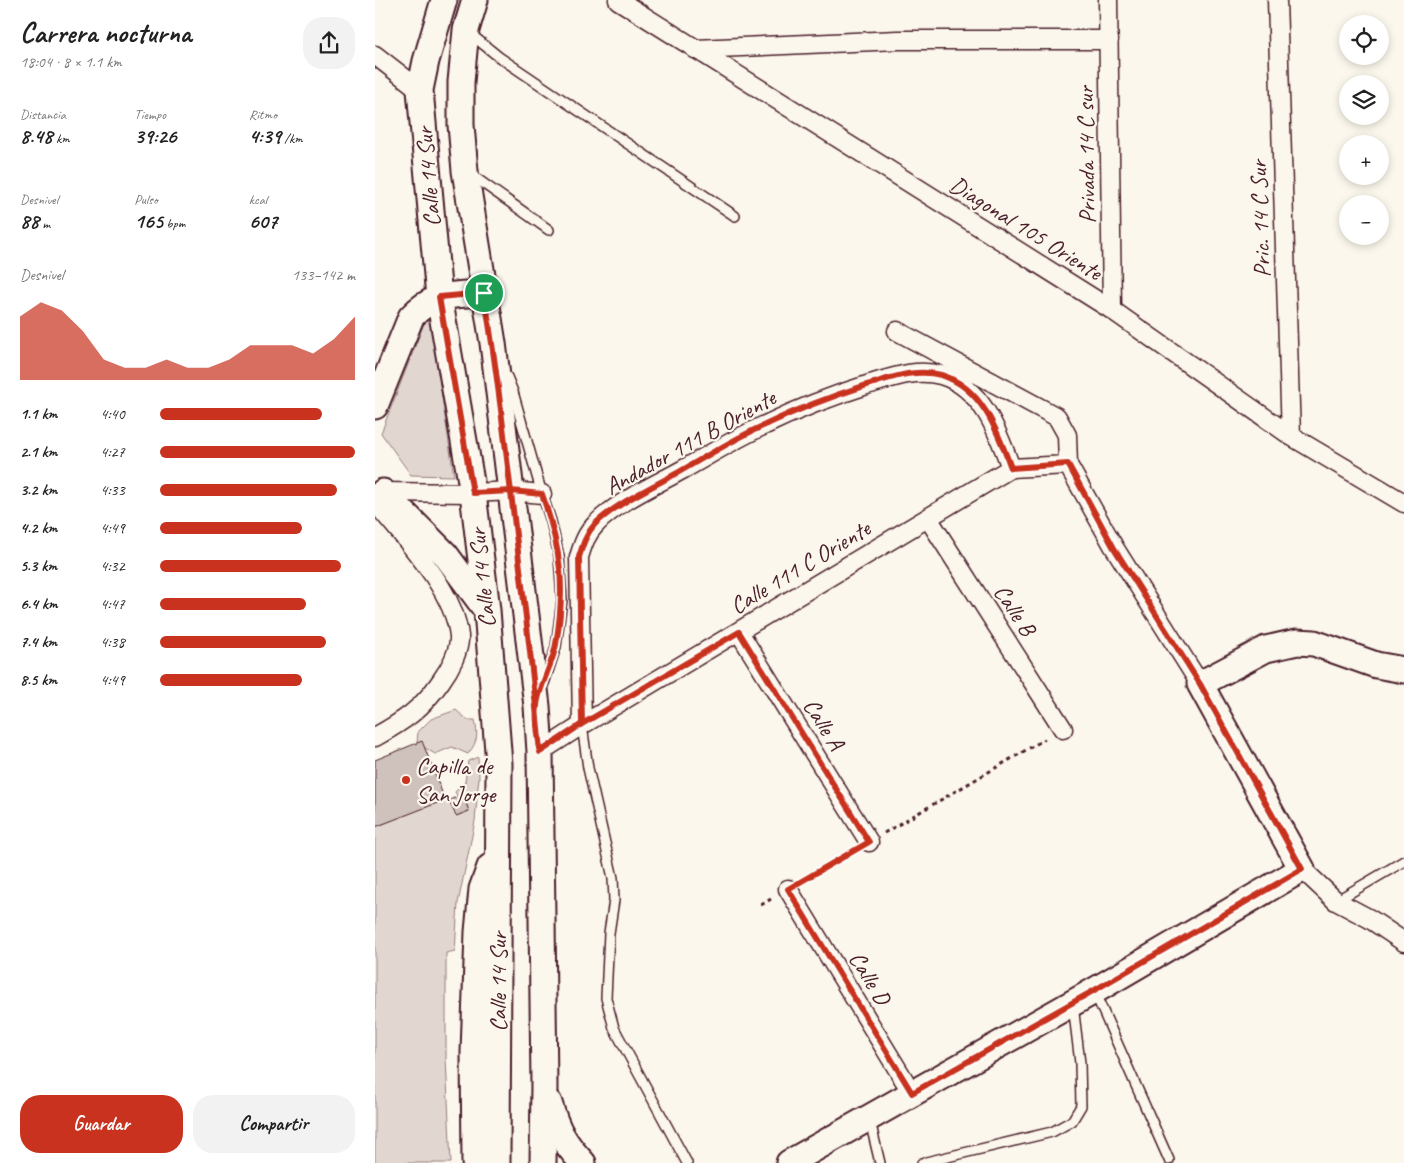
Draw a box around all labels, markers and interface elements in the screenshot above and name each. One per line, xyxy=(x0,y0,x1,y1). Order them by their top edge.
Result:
text: Carrera nocturna xyxy=(20,15,191,50)
map controls xyxy=(1339,15,1389,245)
button: locate xyxy=(1339,15,1389,65)
button: share xyxy=(303,17,355,69)
text: 18:04 · 8 × 1.1 km xyxy=(20,52,122,72)
button: layers xyxy=(1339,75,1389,125)
street label: Privada 14 C sur xyxy=(1070,84,1102,224)
text: Distancia xyxy=(20,106,66,123)
text: Tiempo xyxy=(134,106,166,123)
text: Ritmo xyxy=(249,106,277,123)
text: 8.48 xyxy=(20,123,53,149)
text: 39:26 xyxy=(134,123,176,149)
text: 4:39 xyxy=(249,123,281,149)
street label: Calle 14 Sur xyxy=(409,124,447,228)
text: km xyxy=(53,130,70,147)
text: /km xyxy=(281,130,303,147)
button: + xyxy=(1339,135,1389,185)
street label: Pric. 14 C Sur xyxy=(1243,158,1277,278)
street label: Diagonal 105 Oriente xyxy=(944,169,1110,288)
text: Desnivel xyxy=(20,191,58,208)
text: Pulso xyxy=(134,191,158,208)
text: kcal xyxy=(249,191,267,208)
button: − xyxy=(1339,195,1389,245)
text: 88 xyxy=(20,208,39,234)
text: 165 xyxy=(134,208,163,234)
text: 607 xyxy=(249,208,277,234)
text: m xyxy=(39,215,50,232)
text: bpm xyxy=(163,215,185,232)
text: Desnivel xyxy=(20,265,63,285)
text: 133–142 m xyxy=(292,265,355,285)
pin xyxy=(463,272,505,314)
icon: arrive xyxy=(470,279,498,307)
street label: Andador 111 B Oriente xyxy=(599,382,783,501)
text: 1.1 km xyxy=(20,404,57,424)
text: 4:40 xyxy=(100,404,125,424)
text: 2.1 km xyxy=(20,442,57,462)
text: 4:27 xyxy=(100,442,125,462)
text: 3.2 km xyxy=(20,480,57,500)
text: 4:33 xyxy=(100,480,125,500)
street label: Calle 111 C Oriente xyxy=(724,512,877,621)
text: 4.2 km xyxy=(20,518,57,538)
text: 4:49 xyxy=(100,518,125,538)
street label: Calle 14 Sur xyxy=(462,525,502,629)
text: 5.3 km xyxy=(20,556,57,576)
text: 4:32 xyxy=(100,556,125,576)
street label: Calle B xyxy=(987,578,1044,643)
text: 6.4 km xyxy=(20,594,58,614)
text: 4:47 xyxy=(100,594,125,614)
text: 7.4 km xyxy=(20,632,57,652)
text: 4:38 xyxy=(100,632,125,652)
text: 8.5 km xyxy=(20,670,57,690)
text: 4:49 xyxy=(100,670,125,690)
street label: Calle A xyxy=(797,692,852,756)
place label: Capilla de San Jorge xyxy=(416,751,497,809)
marker: Capilla de San Jorge xyxy=(400,774,412,786)
street label: Calle 14 Sur xyxy=(483,930,513,1032)
street label: Calle D xyxy=(842,946,899,1012)
button: Guardar xyxy=(20,1095,183,1153)
button: Compartir xyxy=(193,1095,355,1153)

